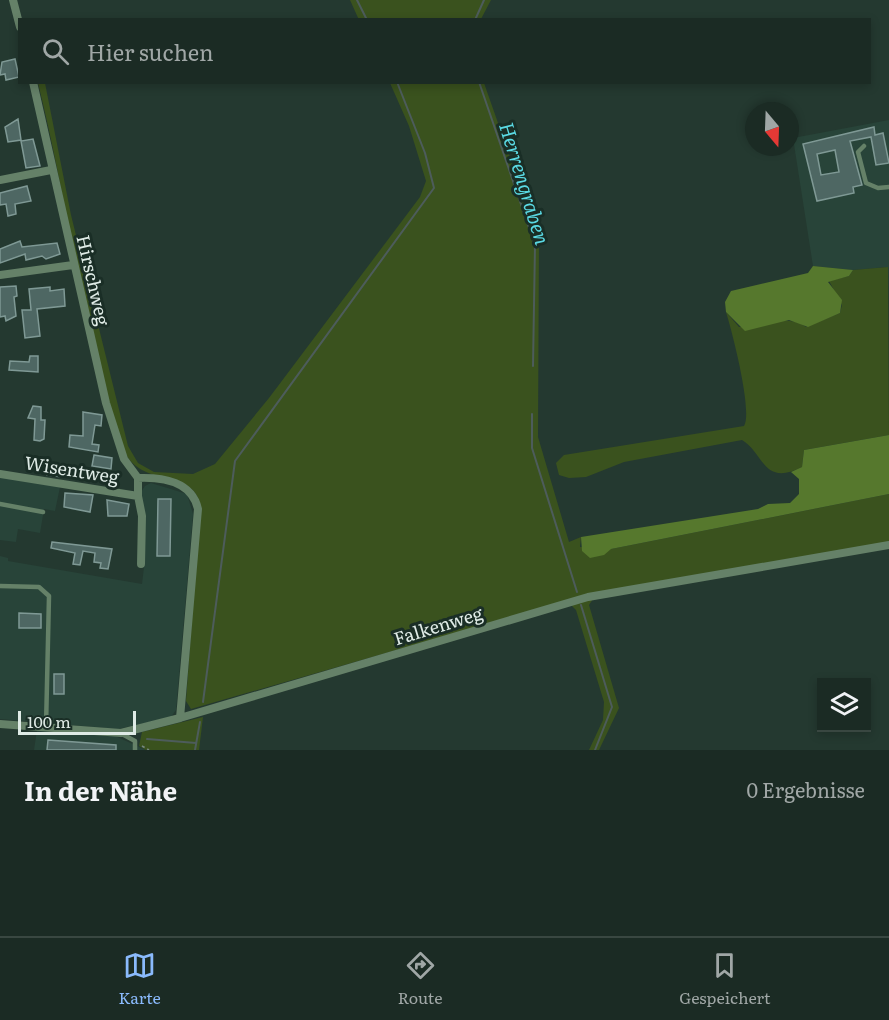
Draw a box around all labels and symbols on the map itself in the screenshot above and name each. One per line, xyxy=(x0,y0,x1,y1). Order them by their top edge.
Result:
north arrow xyxy=(745,102,799,156)
water label: Herrengraben xyxy=(493,118,559,248)
street label: Hirschweg xyxy=(70,232,118,329)
street label: Wisentweg xyxy=(23,448,122,490)
street label: Falkenweg xyxy=(390,598,487,651)
scale bar xyxy=(18,708,136,736)

